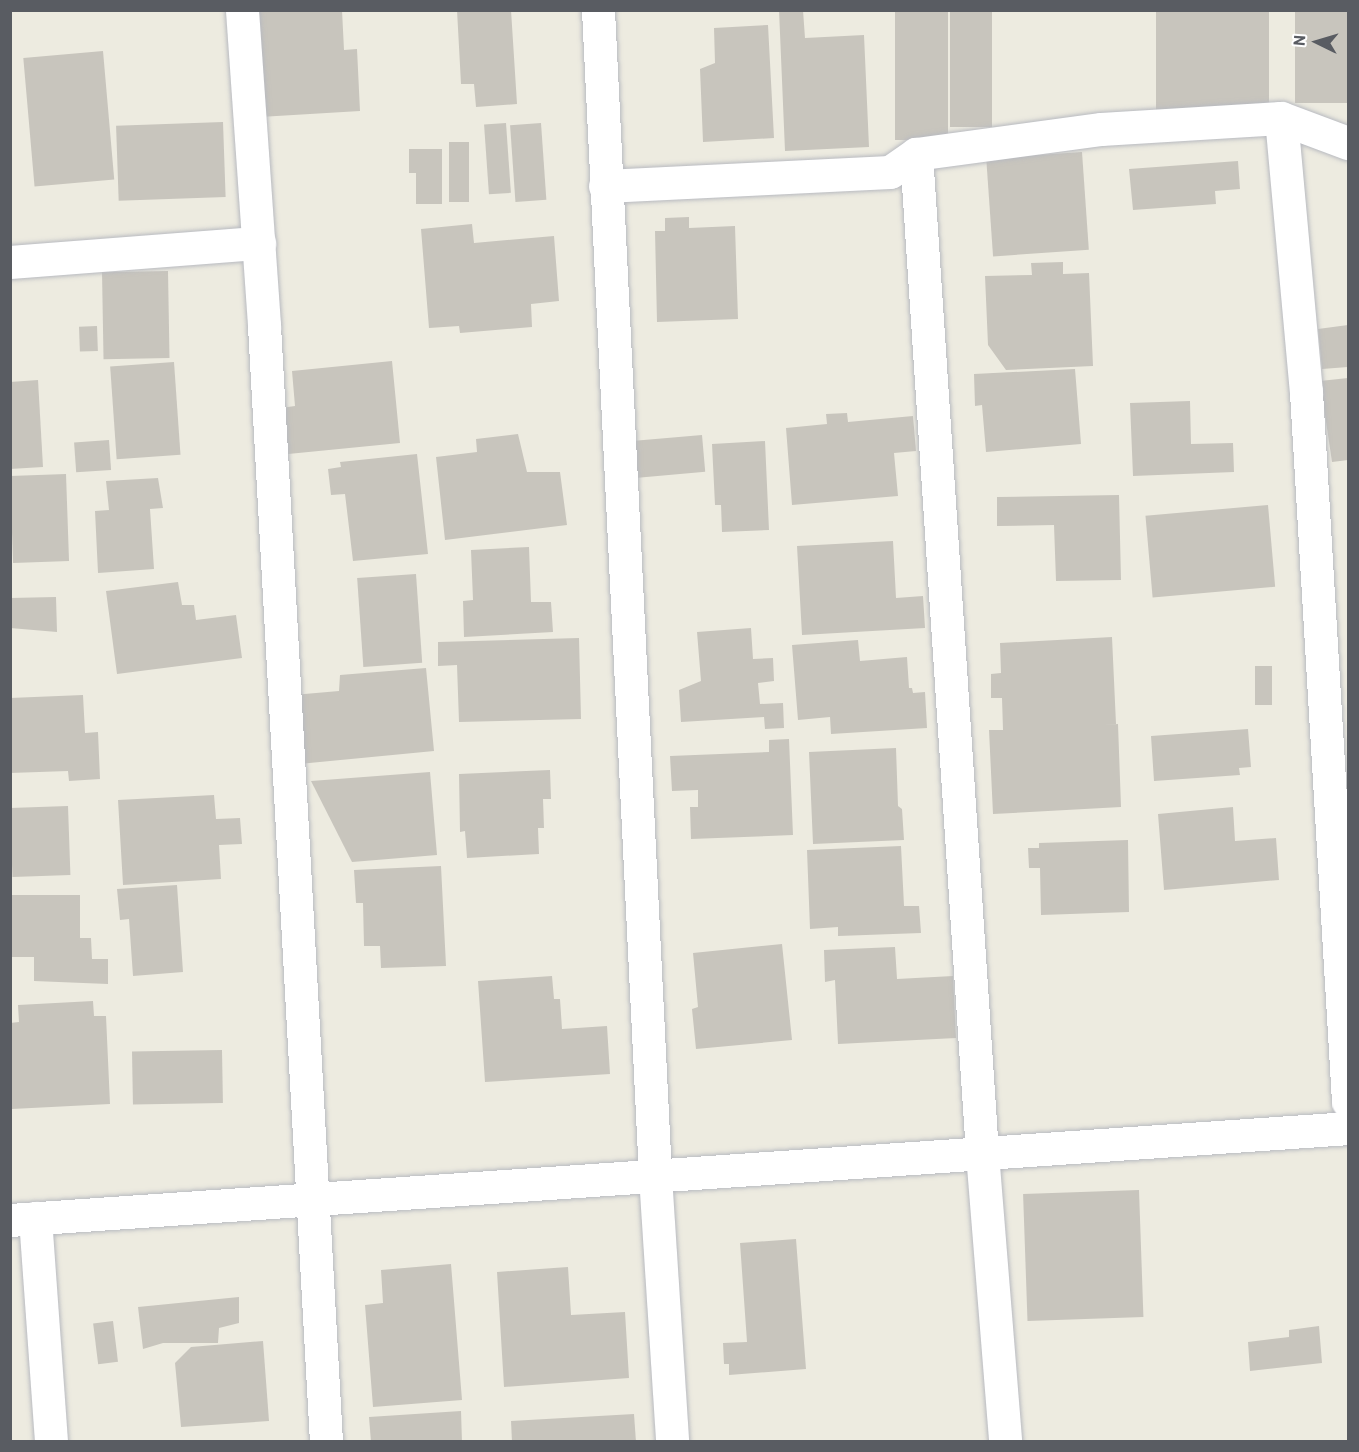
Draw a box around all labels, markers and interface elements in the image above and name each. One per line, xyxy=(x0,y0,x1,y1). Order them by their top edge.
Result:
north arrow xyxy=(1287,12,1347,72)
text: N xyxy=(1289,34,1308,47)

